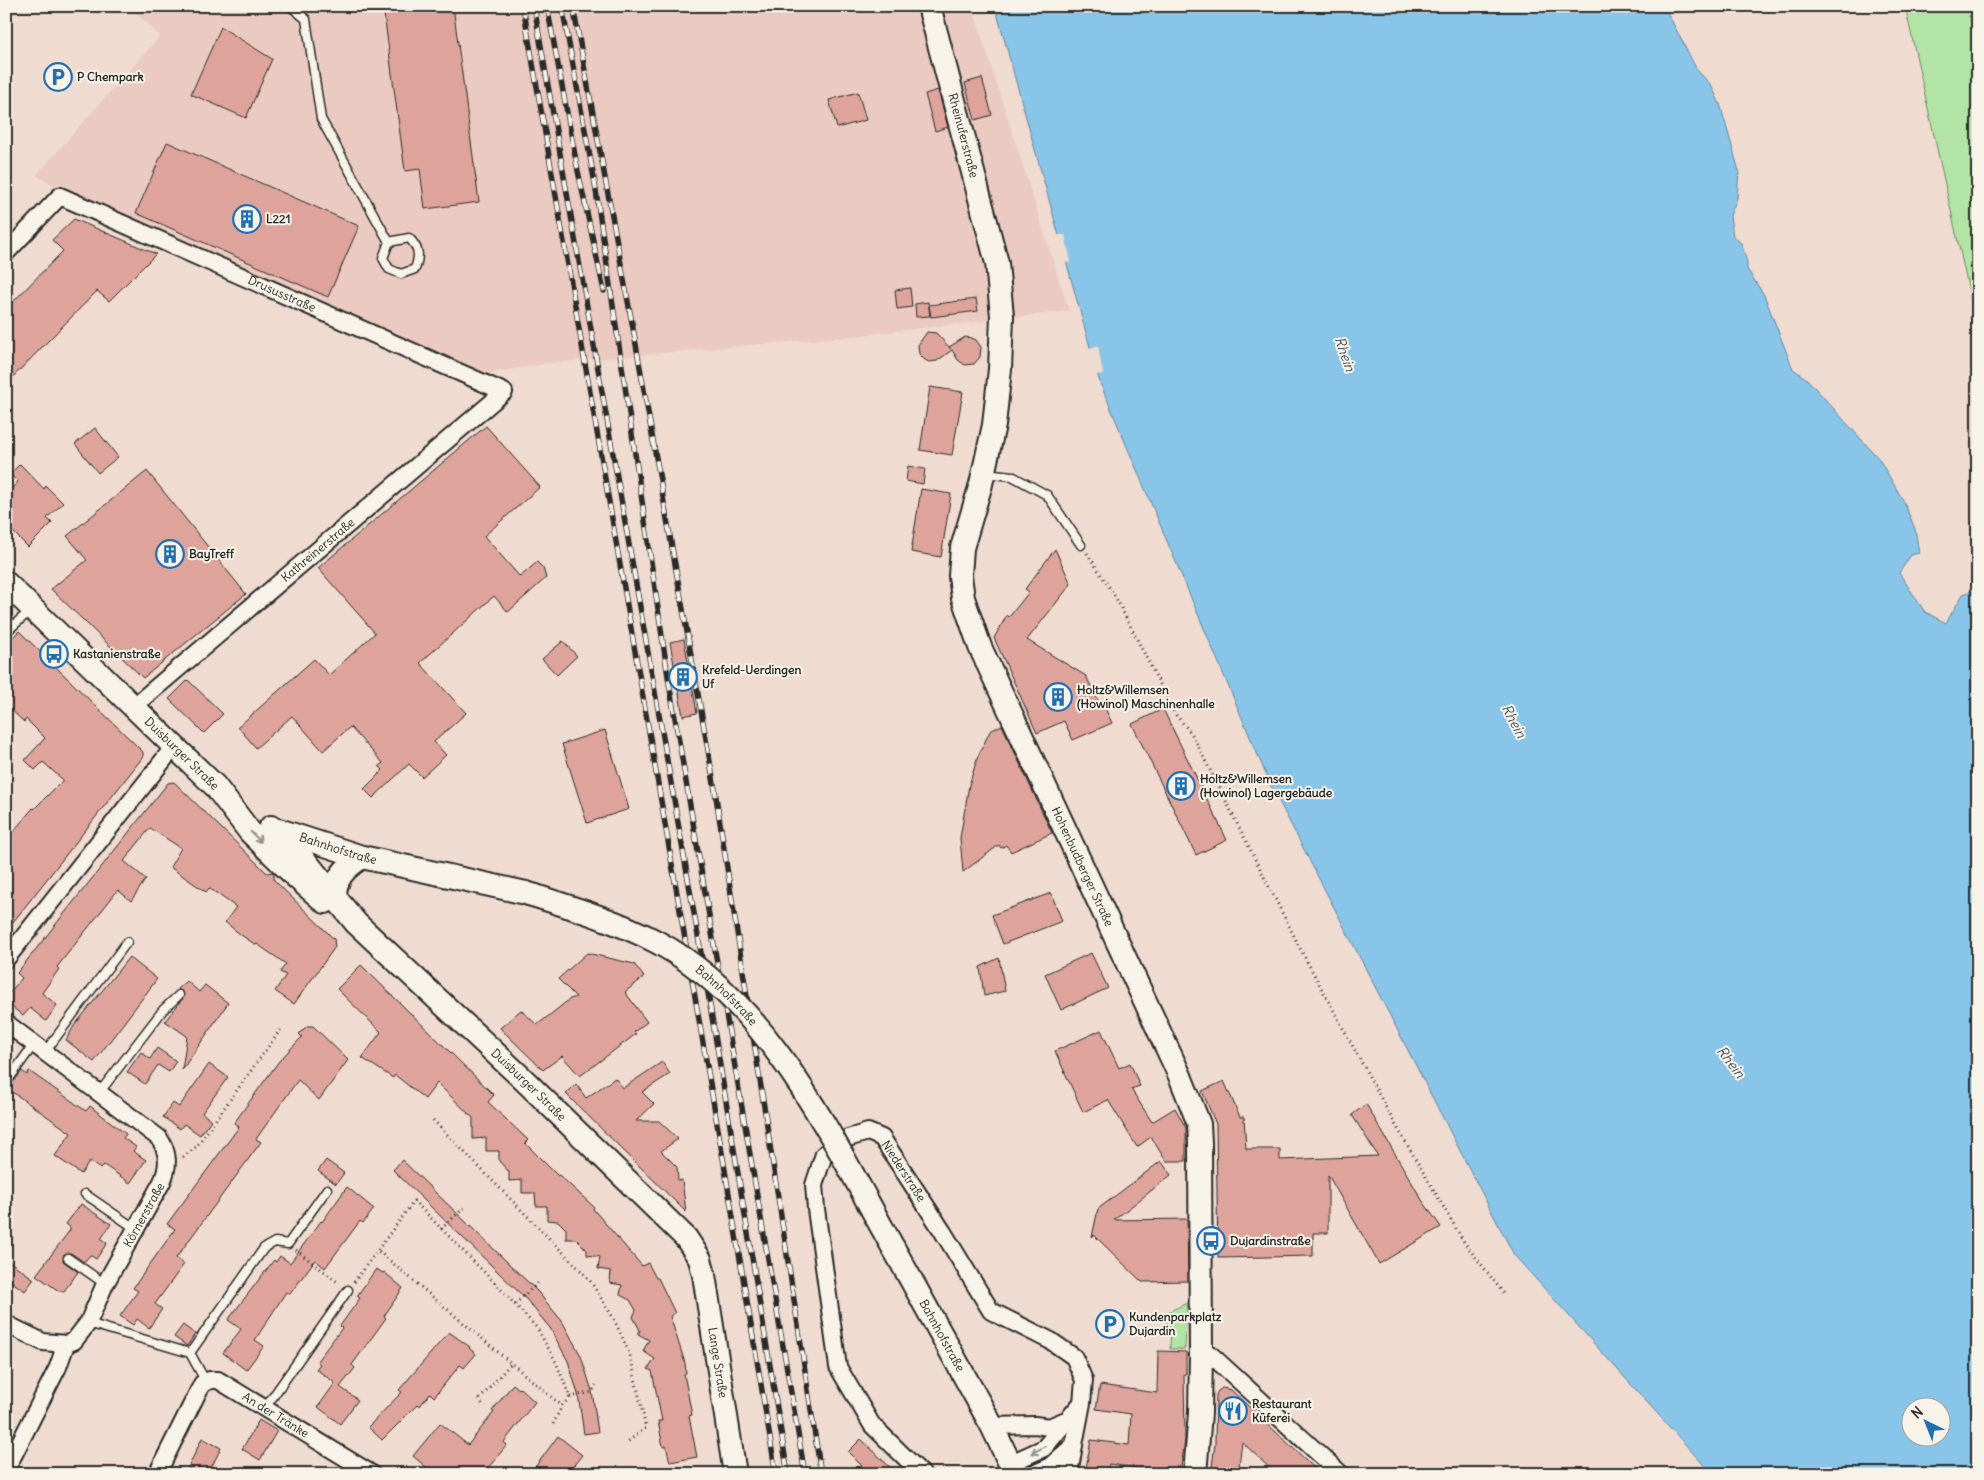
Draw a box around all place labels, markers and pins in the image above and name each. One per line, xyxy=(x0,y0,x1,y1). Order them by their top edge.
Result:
parking icon: P Chempark xyxy=(43,62,73,92)
place label: P Chempark xyxy=(77,69,144,85)
building icon: L221 xyxy=(232,204,262,234)
place label: L221 xyxy=(266,211,290,226)
building icon: BayTreff xyxy=(155,539,185,569)
place label: BayTreff xyxy=(189,546,235,562)
bus stop icon: Kastanienstraße xyxy=(39,639,69,669)
place label: Kastanienstraße xyxy=(73,646,161,661)
building icon: Krefeld-Uerdingen Uf xyxy=(668,662,698,692)
place label: Krefeld-Uerdingen Uf xyxy=(702,662,801,691)
building icon: Holtz&Willemsen (Howinol) Maschinenhalle xyxy=(1043,682,1073,712)
place label: Holtz&Willemsen (Howinol) Maschinenhalle xyxy=(1077,682,1215,712)
building icon: Holtz&Willemsen (Howinol) Lagergebäude xyxy=(1166,771,1196,801)
place label: Holtz&Willemsen (Howinol) Lagergebäude xyxy=(1200,771,1333,801)
bus stop icon: Dujardinstraße xyxy=(1196,1226,1226,1256)
place label: Dujardinstraße xyxy=(1230,1233,1311,1248)
parking icon: Kundenparkplatz Dujardin xyxy=(1095,1309,1125,1339)
place label: Kundenparkplatz Dujardin xyxy=(1129,1309,1222,1338)
restaurant icon: Restaurant Küferei xyxy=(1218,1396,1248,1426)
place label: Restaurant Küferei xyxy=(1252,1396,1313,1425)

